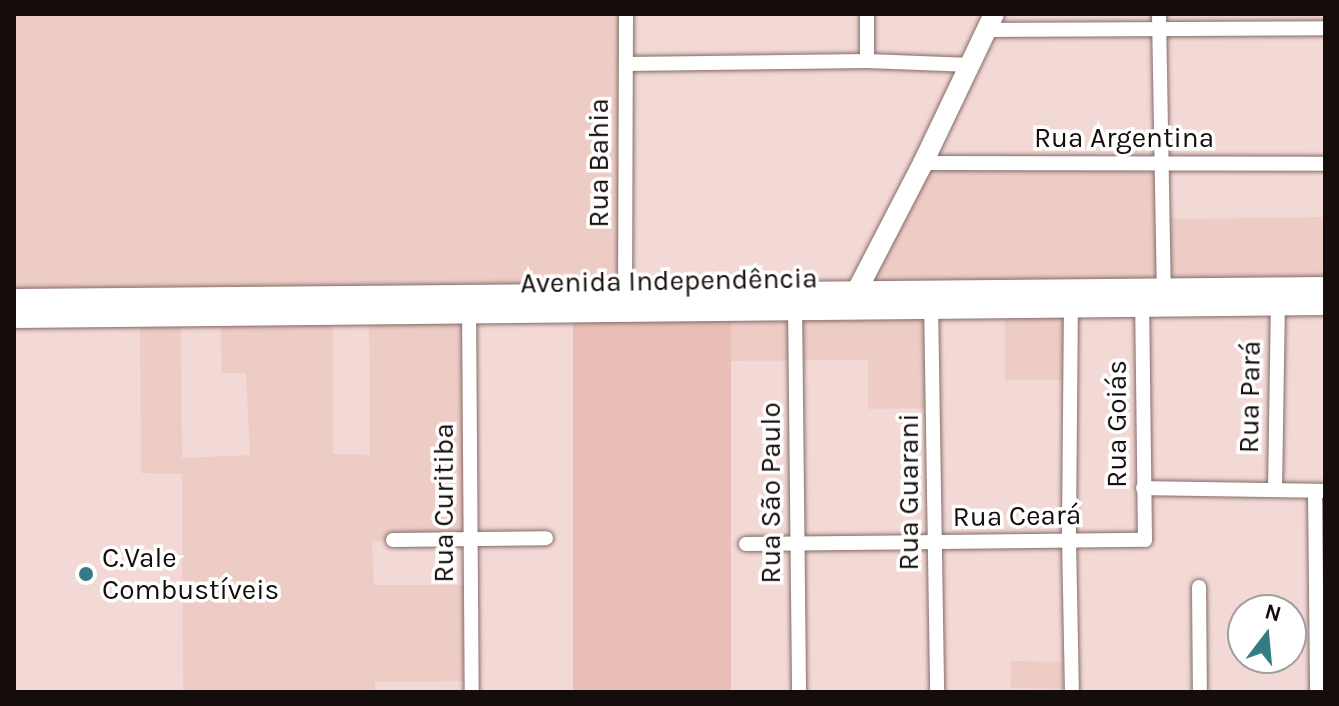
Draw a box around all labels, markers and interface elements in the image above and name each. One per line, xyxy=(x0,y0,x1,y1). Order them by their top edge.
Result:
street label: Rua Bahia xyxy=(582,98,616,228)
street label: Rua Argentina xyxy=(1034,121,1214,155)
street label: Avenida Independência xyxy=(520,262,818,300)
street label: Rua Pará xyxy=(1232,340,1268,454)
street label: Rua Goiás xyxy=(1100,360,1134,488)
street label: Rua São Paulo xyxy=(754,402,788,584)
street label: Rua Guarani xyxy=(892,413,926,571)
street label: Rua Curitiba xyxy=(427,423,461,583)
street label: Rua Ceará xyxy=(952,498,1082,534)
place label: C.Vale Combustíveis xyxy=(102,541,279,607)
marker: C.Vale Combustíveis xyxy=(77,565,95,583)
north arrow xyxy=(1227,594,1307,674)
text: N xyxy=(1262,598,1284,628)

